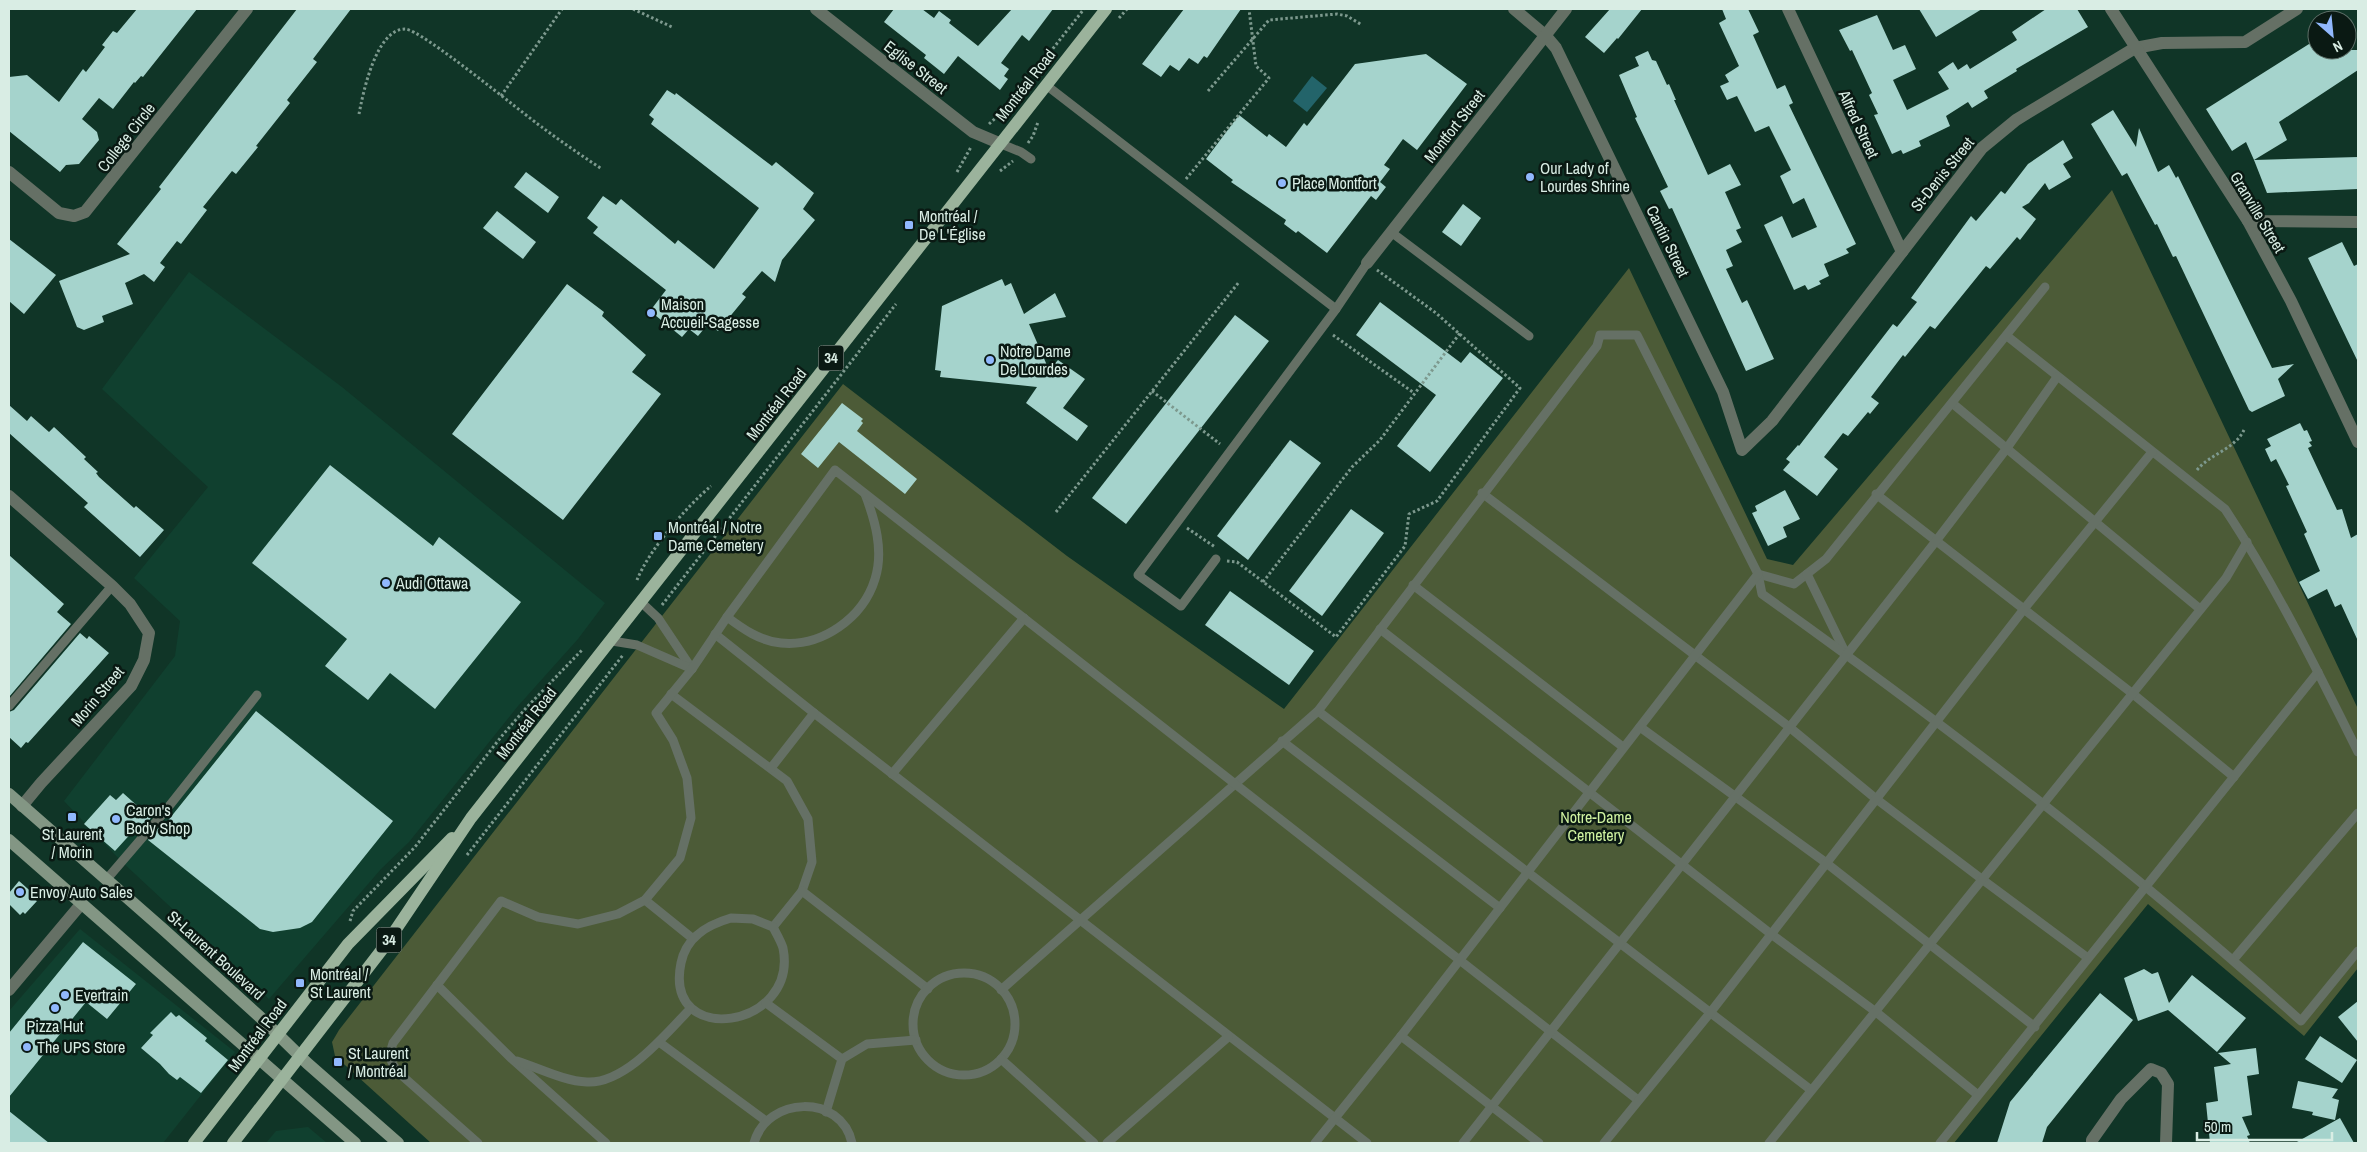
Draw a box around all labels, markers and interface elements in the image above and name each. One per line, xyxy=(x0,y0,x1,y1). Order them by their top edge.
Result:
north arrow xyxy=(2307,10,2357,60)
street label: Eglise Street xyxy=(880,35,953,99)
text: N xyxy=(2330,37,2346,56)
street label: Montréal Road xyxy=(990,44,1060,126)
street label: Montfort Street xyxy=(1419,85,1490,167)
street label: Alfred Street xyxy=(1833,85,1885,162)
street label: College Circle xyxy=(92,98,160,176)
street label: St-Denis Street xyxy=(1905,132,1979,216)
place label: Our Lady of Lourdes Shrine xyxy=(1540,157,1630,197)
street label: Granville Street xyxy=(2225,167,2291,257)
marker: Our Lady of Lourdes Shrine xyxy=(1524,171,1536,183)
place label: Place Montfort xyxy=(1292,172,1377,194)
marker: Place Montfort xyxy=(1276,177,1288,189)
street label: Cantin Street xyxy=(1641,201,1695,281)
place label: Montréal / De L'Église xyxy=(919,205,986,245)
marker: Montréal / De L'Église xyxy=(903,219,915,231)
place label: Maison Accueil-Sagesse xyxy=(660,293,759,333)
marker: Maison Accueil-Sagesse xyxy=(645,307,657,319)
place label: Notre Dame De Lourdes xyxy=(1000,340,1071,380)
road number: 34 xyxy=(818,346,844,370)
marker: Notre Dame De Lourdes xyxy=(984,354,996,366)
street label: Montréal Road xyxy=(741,363,811,445)
place label: Montréal / Notre Dame Cemetery xyxy=(668,516,764,556)
marker: Montréal / Notre Dame Cemetery xyxy=(652,530,664,542)
place label: Audi Ottawa xyxy=(395,572,469,594)
marker: Audi Ottawa xyxy=(380,577,392,589)
street label: Morin Street xyxy=(65,661,129,731)
street label: Montréal Road xyxy=(491,682,561,764)
place label: Caron's Body Shop xyxy=(126,799,190,839)
park label: Notre-Dame Cemetery xyxy=(1560,806,1632,846)
marker: St Laurent / Morin xyxy=(66,811,78,823)
marker: Caron's Body Shop xyxy=(110,813,122,825)
place label: St Laurent / Morin xyxy=(42,823,103,863)
place label: Envoy Auto Sales xyxy=(30,881,133,903)
marker: Envoy Auto Sales xyxy=(14,886,26,898)
street label: St-Laurent Boulevard xyxy=(163,905,269,1005)
road number: 34 xyxy=(376,928,402,952)
place label: Montréal / St Laurent xyxy=(310,963,371,1003)
marker: Montréal / St Laurent xyxy=(294,977,306,989)
place label: Evertrain xyxy=(75,984,128,1006)
marker: Evertrain xyxy=(59,989,71,1001)
street label: Montréal Road xyxy=(222,994,292,1076)
marker: Pizza Hut xyxy=(49,1002,61,1014)
place label: Pizza Hut xyxy=(27,1015,84,1037)
place label: The UPS Store xyxy=(37,1036,125,1058)
marker: The UPS Store xyxy=(21,1041,33,1053)
place label: St Laurent / Montréal xyxy=(348,1042,409,1082)
marker: St Laurent / Montréal xyxy=(332,1056,344,1068)
scale bar xyxy=(2197,1110,2332,1142)
text: 50 m xyxy=(2204,1116,2231,1137)

